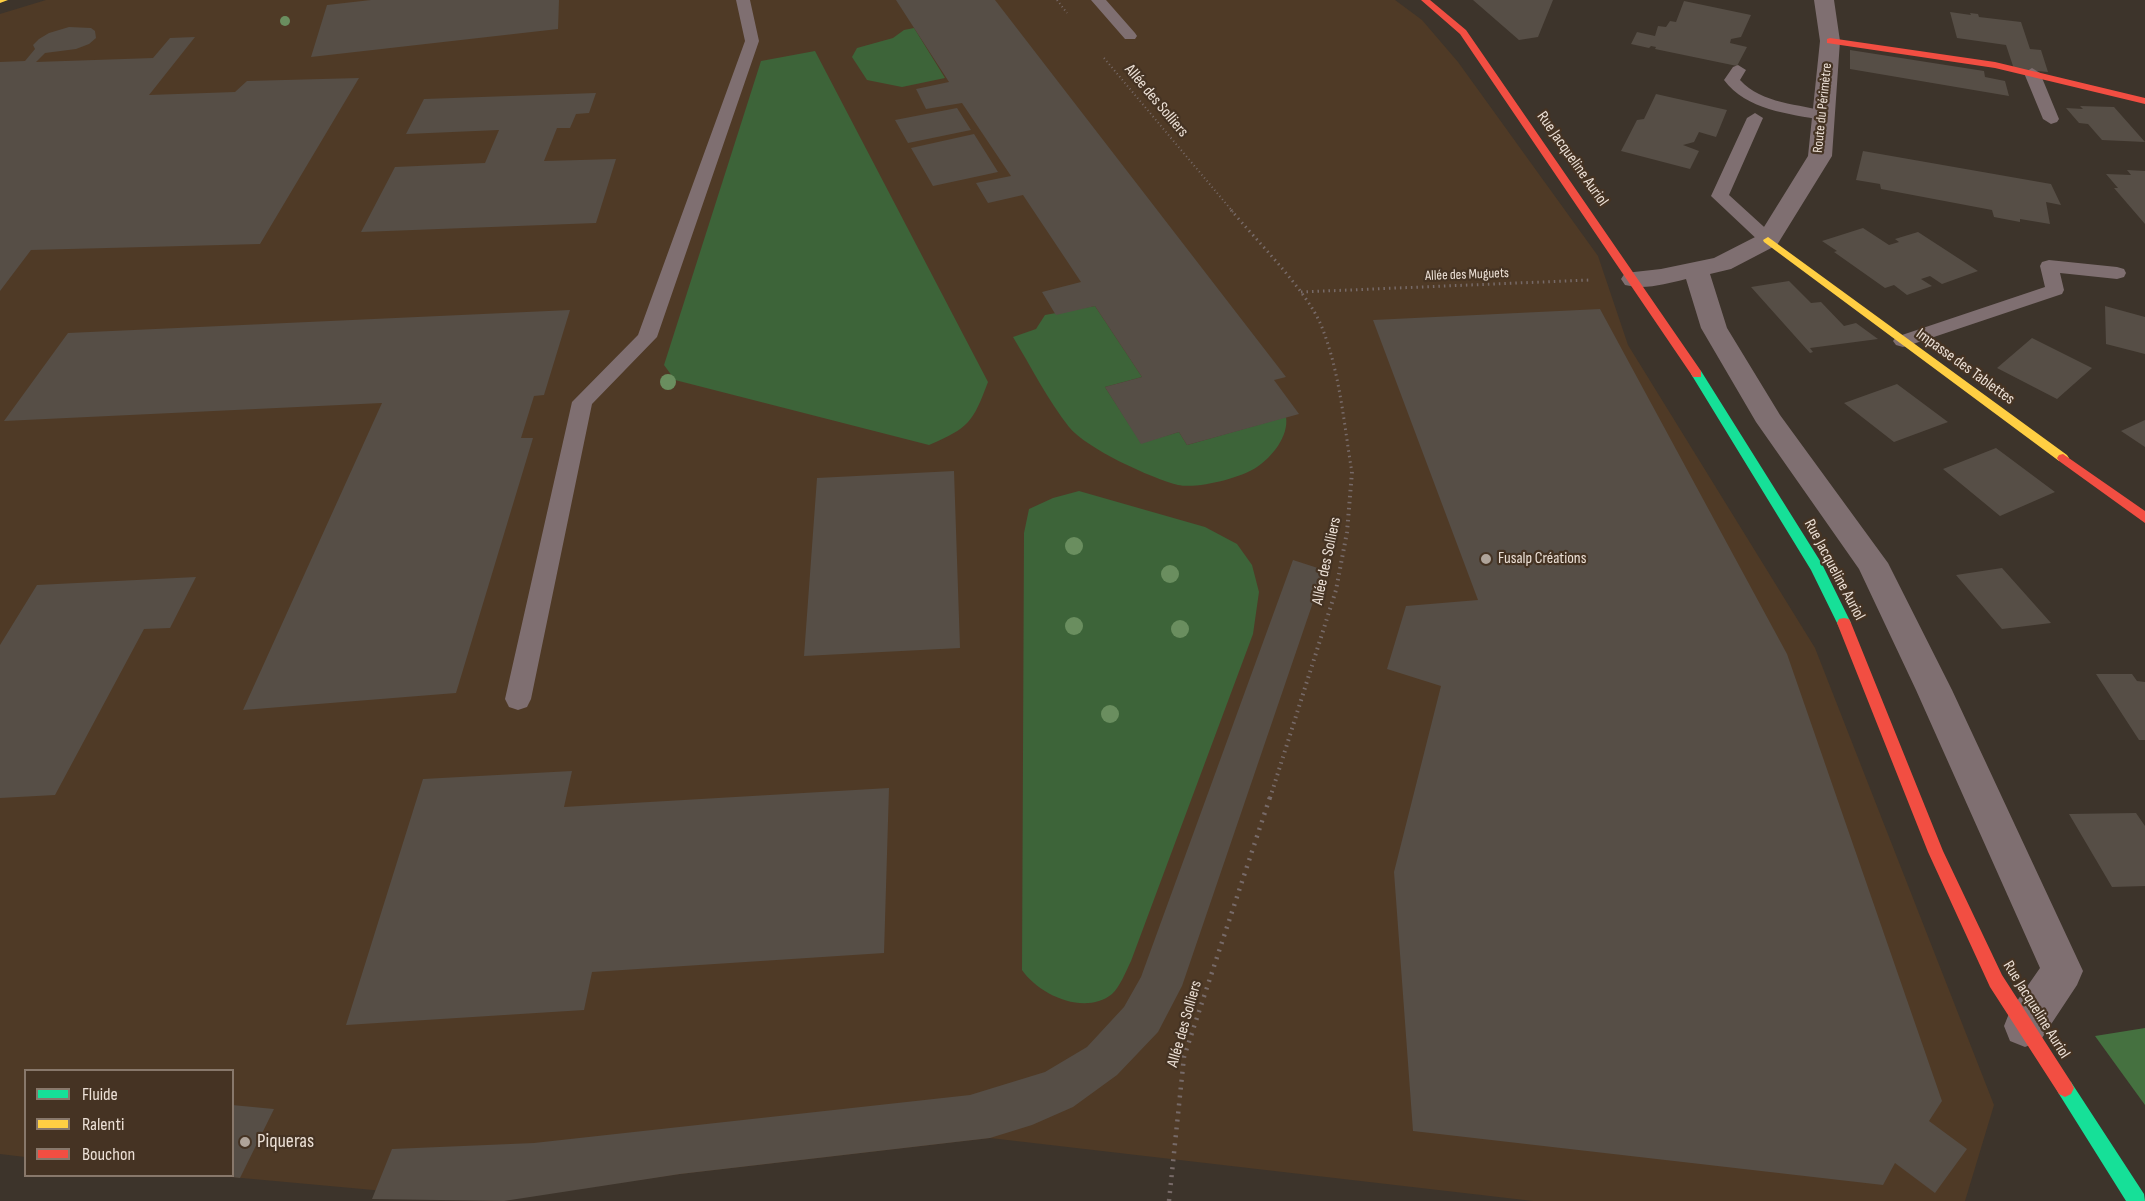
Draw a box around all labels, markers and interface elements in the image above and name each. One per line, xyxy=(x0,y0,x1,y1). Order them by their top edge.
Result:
street label: Allée des Solliers xyxy=(1120,61,1192,141)
street label: Route du Périmètre xyxy=(1810,62,1836,154)
street label: Rue Jacqueline Auriol xyxy=(1532,108,1612,210)
street label: Allée des Muguets xyxy=(1425,265,1509,285)
street label: Impasse des Tablettes xyxy=(1912,325,2018,409)
street label: Allée des Solliers xyxy=(1308,515,1346,607)
street label: Rue Jacqueline Auriol xyxy=(1799,516,1869,624)
place label: Fusalp Créations xyxy=(1498,549,1586,569)
marker: Fusalp Créations xyxy=(1479,552,1493,566)
street label: Rue Jacqueline Auriol xyxy=(1998,958,2074,1062)
street label: Allée des Solliers xyxy=(1163,979,1207,1069)
legend xyxy=(24,1069,234,1177)
text: Fluide xyxy=(82,1084,118,1105)
text: Ralenti xyxy=(82,1114,124,1135)
place label: Piqueras xyxy=(257,1130,314,1154)
marker: Piqueras xyxy=(238,1135,252,1149)
text: Bouchon xyxy=(82,1144,135,1165)

